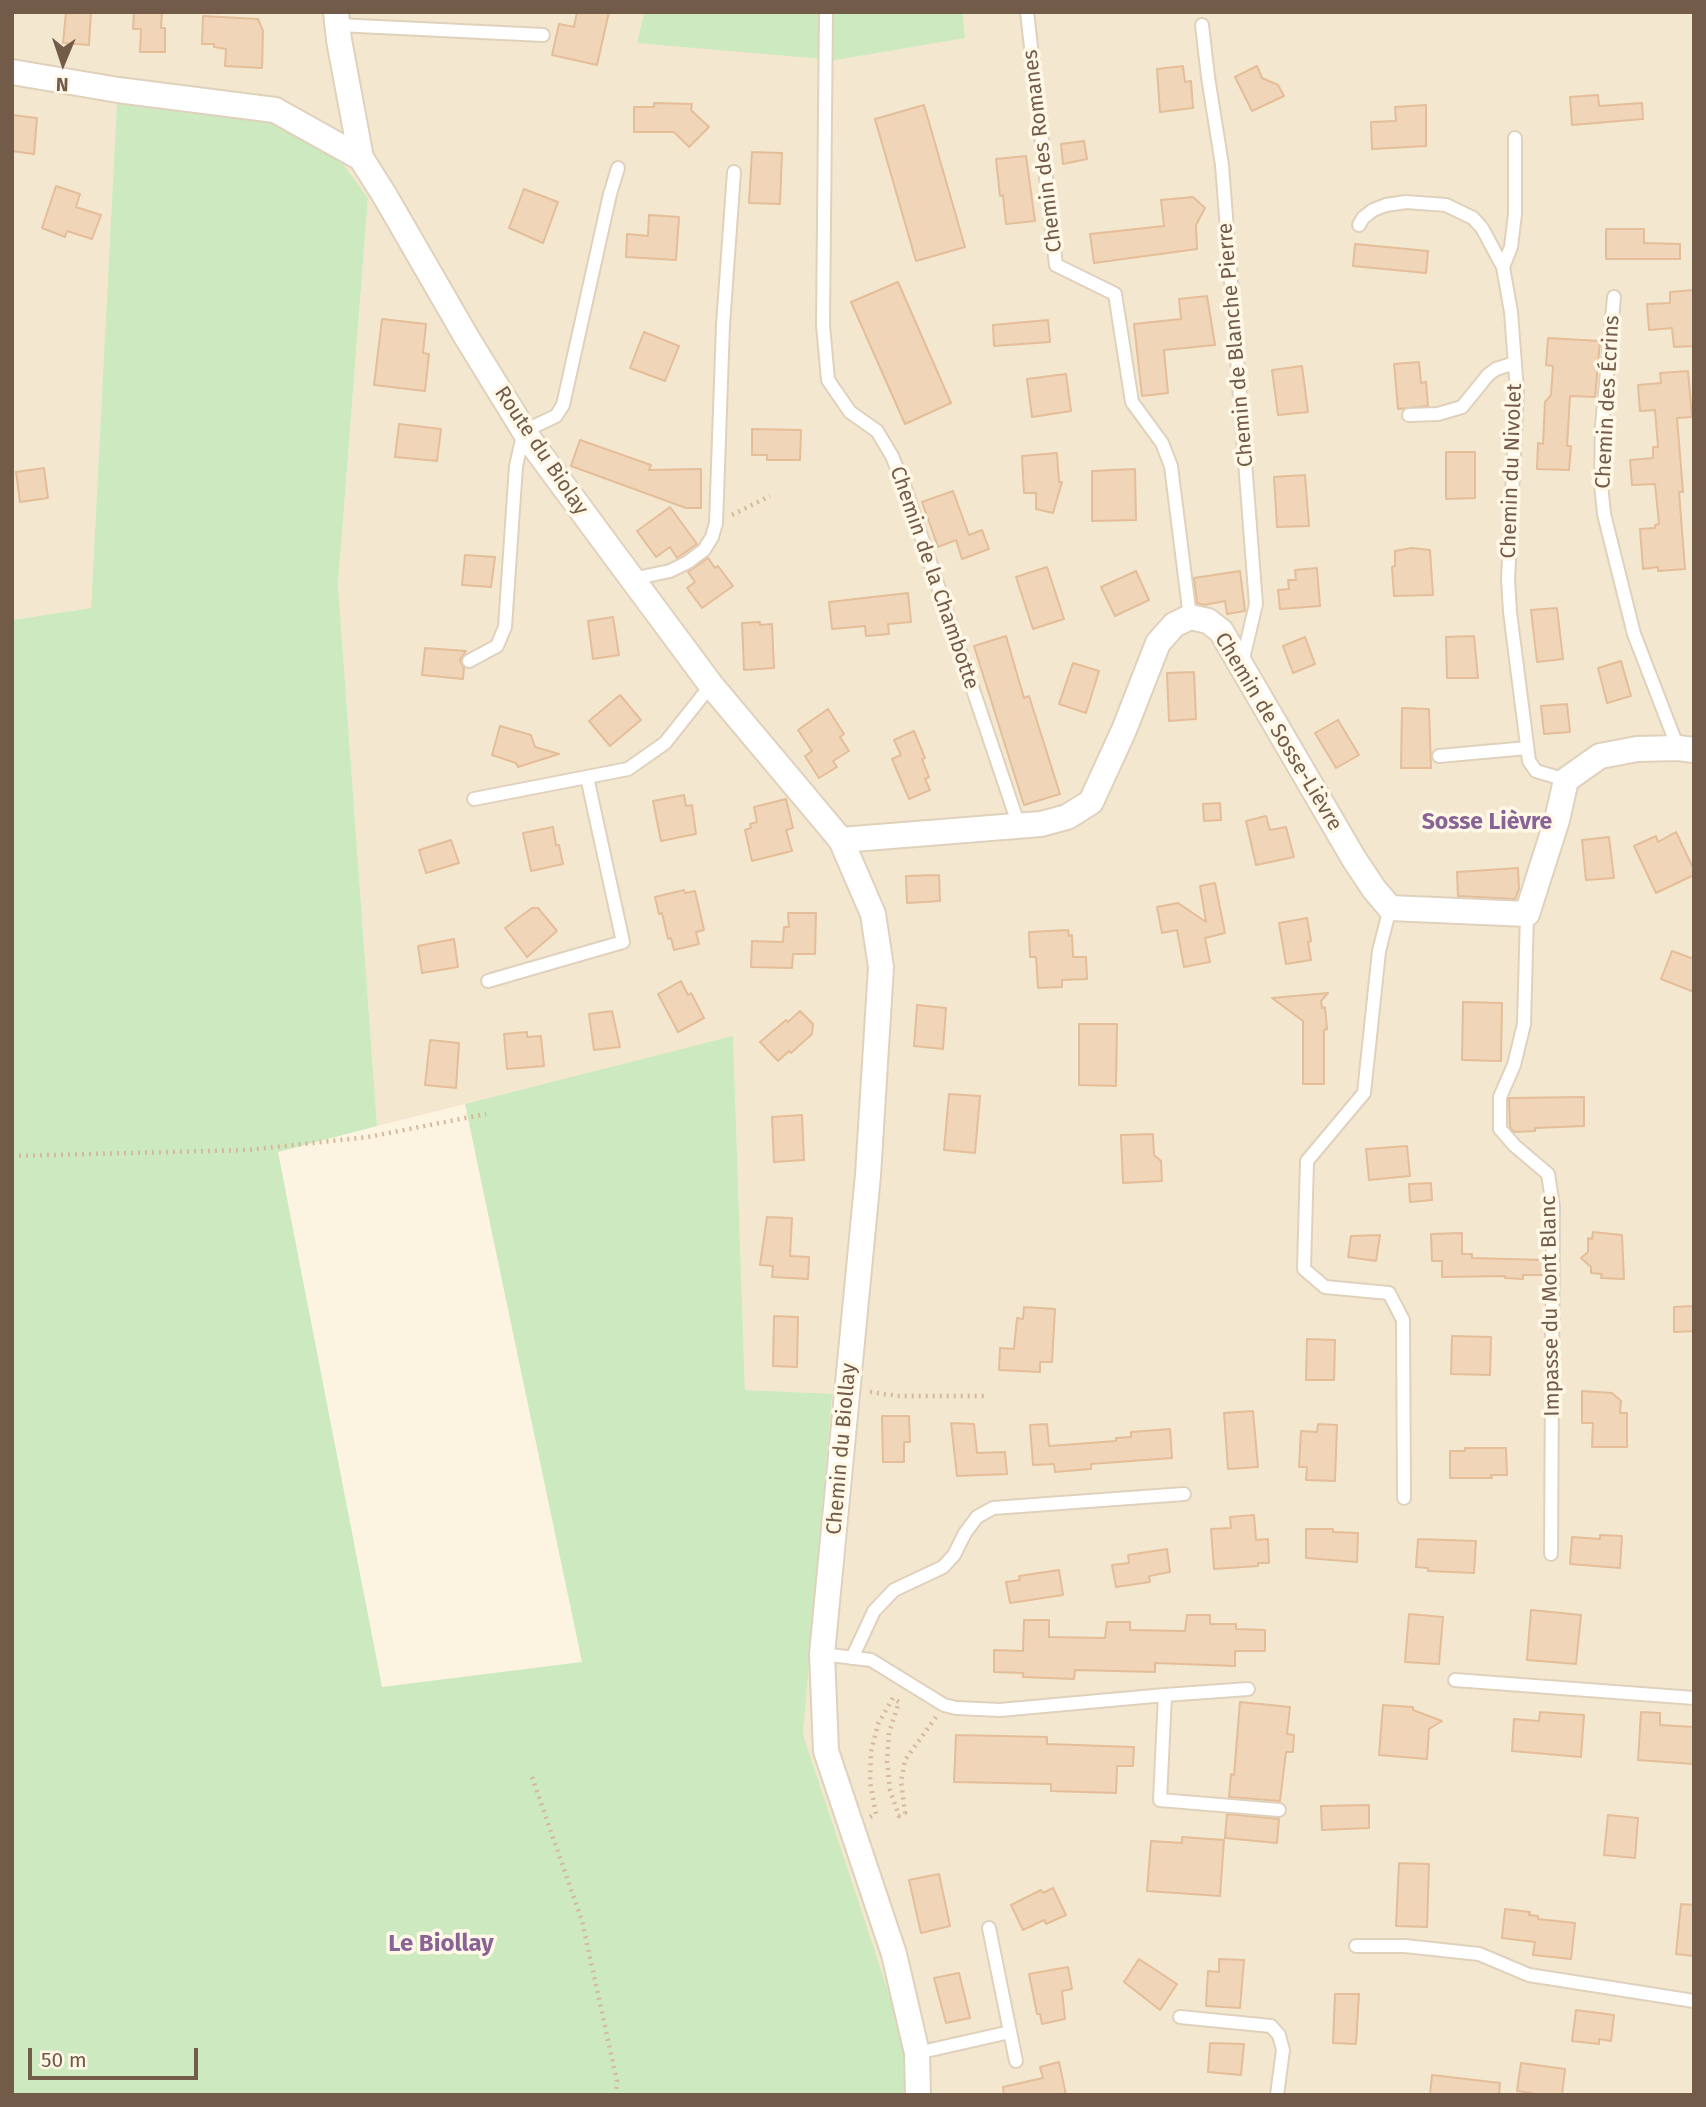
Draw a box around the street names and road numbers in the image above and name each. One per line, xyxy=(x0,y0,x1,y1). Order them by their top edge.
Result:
street label: Chemin des Romanes xyxy=(1018,48,1068,254)
street label: Chemin de Blanche Pierre xyxy=(1213,222,1259,468)
street label: Chemin des Écrins xyxy=(1591,315,1625,489)
street label: Route du Biolay xyxy=(489,382,593,520)
street label: Chemin du Nivolet xyxy=(1496,383,1528,559)
street label: Chemin de la Chambotte xyxy=(884,463,984,693)
street label: Chemin de Sosse-Lièvre xyxy=(1209,628,1347,836)
street label: Impasse du Mont Blanc xyxy=(1536,1195,1566,1417)
street label: Chemin du Biollay xyxy=(822,1362,862,1536)

